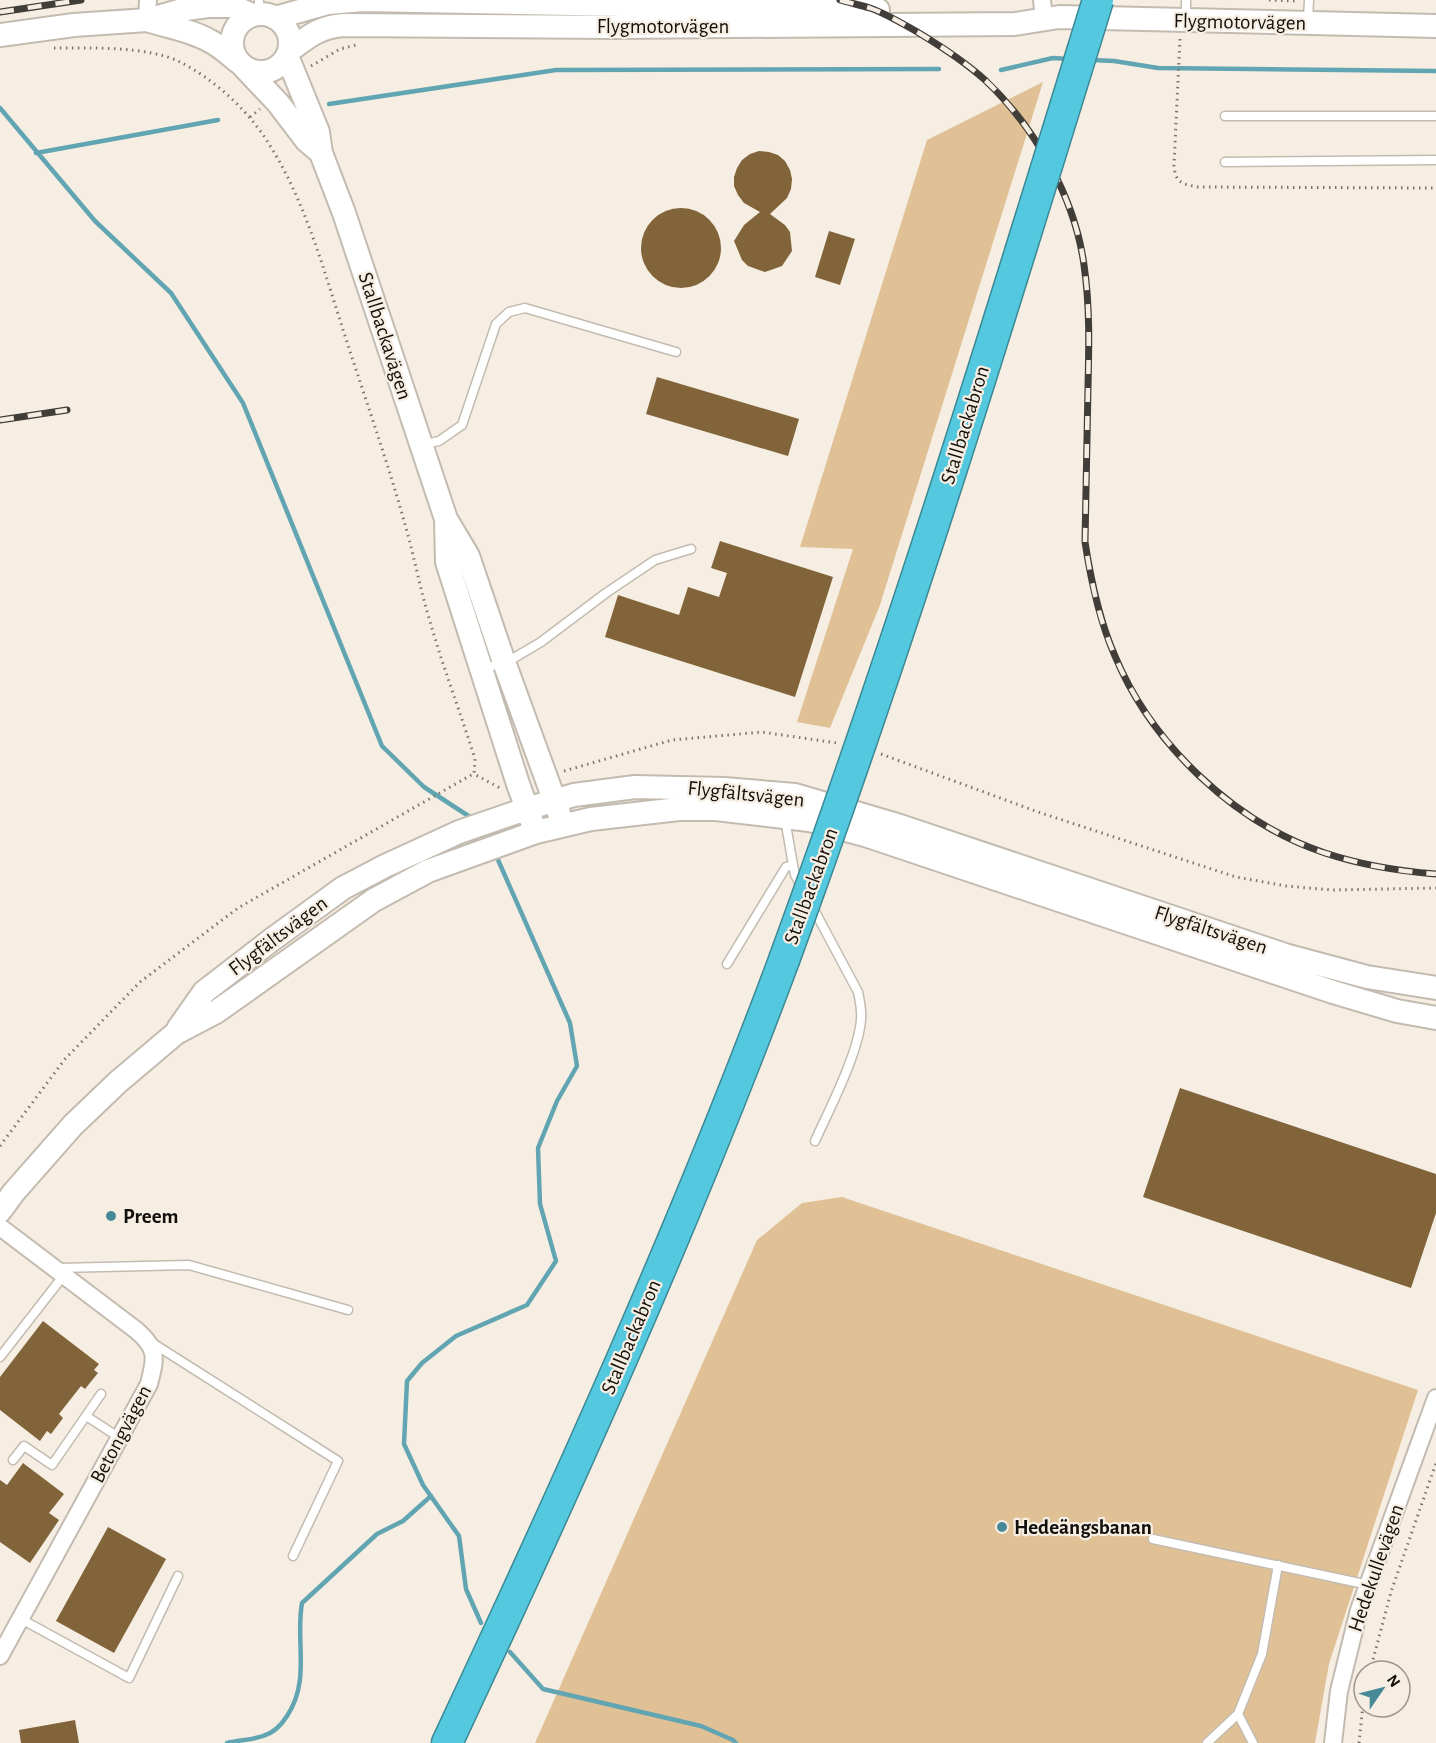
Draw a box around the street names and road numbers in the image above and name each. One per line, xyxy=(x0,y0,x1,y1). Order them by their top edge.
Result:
street label: Flygmotorvägen xyxy=(1174,10,1306,34)
street label: Flygmotorvägen xyxy=(597,16,729,37)
street label: Stallbackavägen xyxy=(354,270,416,402)
street label: Stallbackabron xyxy=(937,363,993,487)
street label: Flygfältsvägen xyxy=(686,777,806,811)
street label: Stallbackabron xyxy=(780,825,842,947)
street label: Flygfältsvägen xyxy=(225,892,331,980)
street label: Flygfältsvägen xyxy=(1152,902,1270,958)
street label: Stallbackabron xyxy=(597,1277,665,1397)
street label: Betongvägen xyxy=(87,1382,155,1486)
street label: Hedekullevägen xyxy=(1344,1501,1408,1635)

